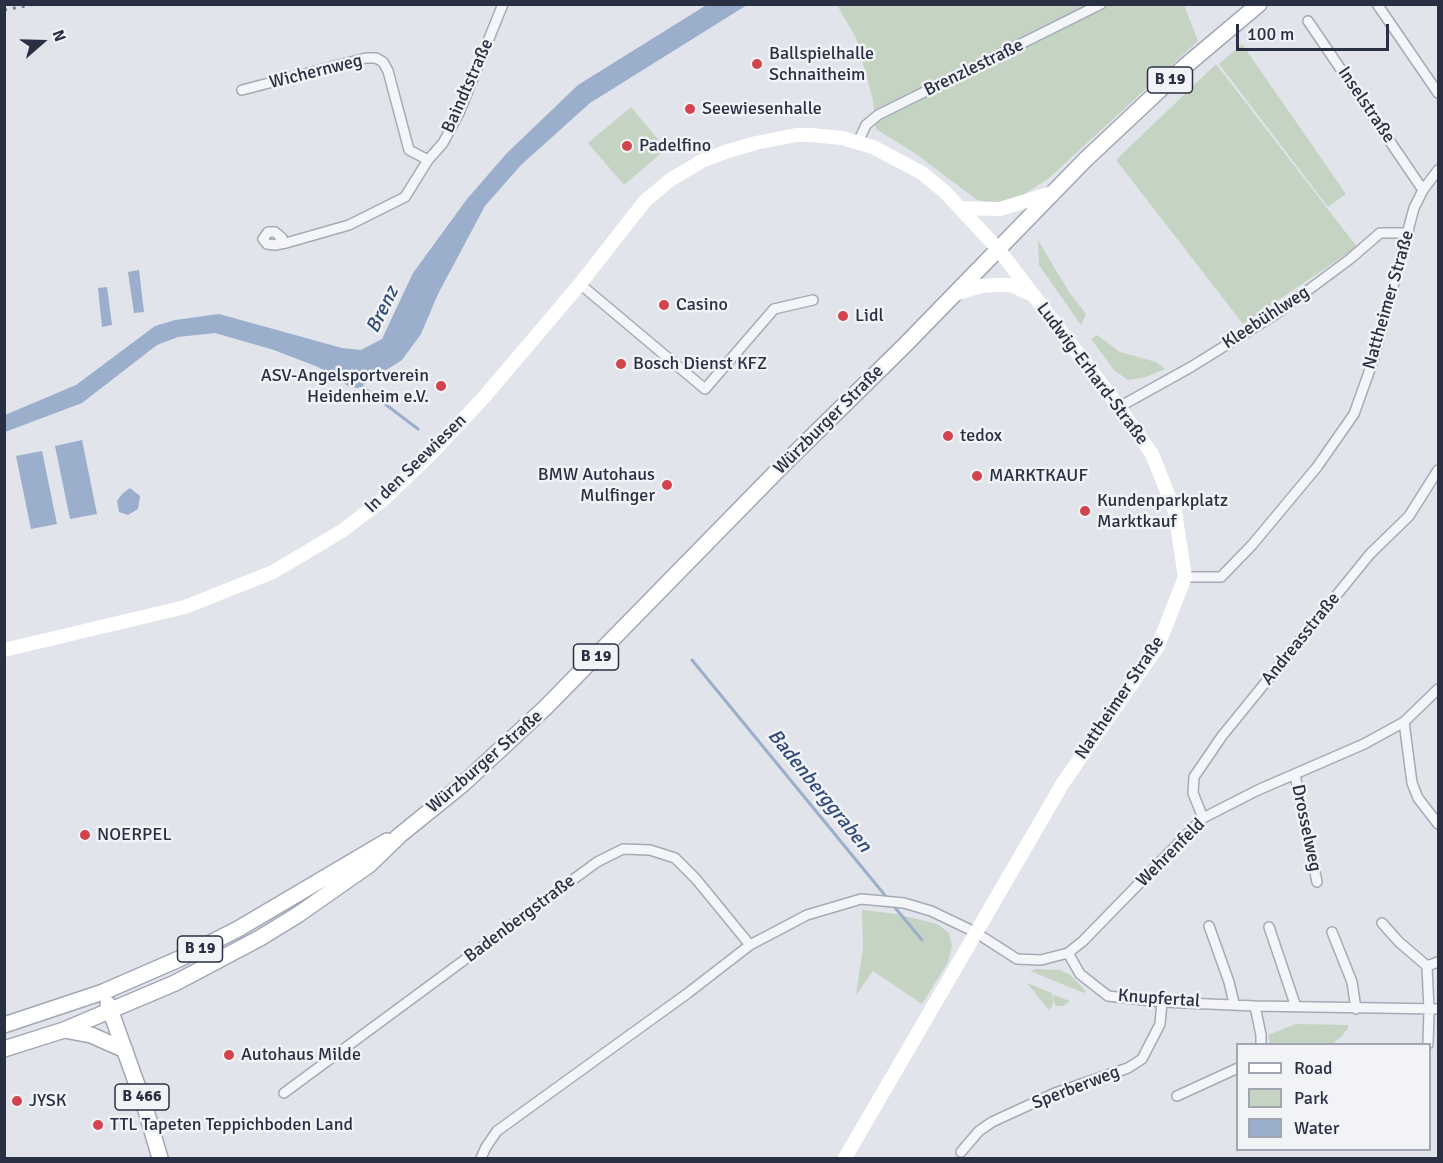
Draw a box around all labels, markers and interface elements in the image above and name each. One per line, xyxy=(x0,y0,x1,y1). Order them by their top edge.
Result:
north arrow xyxy=(12,12,72,72)
scale bar xyxy=(1239,12,1392,50)
text: 100 m xyxy=(1247,23,1294,45)
text: N xyxy=(48,27,70,44)
street label: Brenzlestraße xyxy=(921,35,1027,101)
street label: Baindtstraße xyxy=(438,36,498,136)
place label: Ballspielhalle Schnaitheim xyxy=(769,43,874,86)
street label: Wichernweg xyxy=(267,50,365,94)
marker: Ballspielhalle Schnaitheim xyxy=(750,57,764,71)
street label: Inselstraße xyxy=(1333,63,1399,147)
road number: B 19 xyxy=(1148,67,1192,93)
place label: Seewiesenhalle xyxy=(702,98,822,120)
marker: Seewiesenhalle xyxy=(683,102,697,116)
place label: Padelfino xyxy=(639,135,711,157)
marker: Padelfino xyxy=(620,139,634,153)
street label: Nattheimer Straße xyxy=(1359,228,1419,372)
street label: Kleebühlweg xyxy=(1218,282,1314,354)
water label: Brenz xyxy=(362,283,404,337)
place label: Casino xyxy=(676,294,728,316)
marker: Casino xyxy=(657,298,671,312)
street label: Ludwig-Erhard-Straße xyxy=(1031,299,1153,449)
place label: Lidl xyxy=(855,305,884,327)
marker: Lidl xyxy=(836,309,850,323)
place label: Bosch Dienst KFZ xyxy=(633,353,767,375)
marker: Bosch Dienst KFZ xyxy=(614,357,628,371)
street label: Würzburger Straße xyxy=(770,361,888,479)
place label: ASV-Angelsportverein Heidenheim e.V. xyxy=(261,365,429,407)
marker: ASV-Angelsportverein Heidenheim e.V. xyxy=(434,379,448,393)
street label: In den Seewiesen xyxy=(361,410,471,518)
place label: tedox xyxy=(960,425,1002,447)
marker: tedox xyxy=(941,429,955,443)
place label: BMW Autohaus Mulfinger xyxy=(538,464,655,506)
place label: MARKTKAUF xyxy=(989,465,1088,487)
marker: MARKTKAUF xyxy=(970,469,984,483)
marker: BMW Autohaus Mulfinger xyxy=(660,478,674,492)
place label: Kundenparkplatz Marktkauf xyxy=(1097,490,1228,532)
marker: Kundenparkplatz Marktkauf xyxy=(1078,504,1092,518)
street label: Andreasstraße xyxy=(1257,588,1345,690)
street label: Nattheimer Straße xyxy=(1071,632,1169,764)
road number: B 19 xyxy=(574,644,618,670)
street label: Würzburger Straße xyxy=(423,706,547,818)
water label: Badenberggraben xyxy=(762,725,876,857)
street label: Drosselweg xyxy=(1286,782,1326,874)
street label: Wehrenfeld xyxy=(1132,814,1210,892)
place label: NOERPEL xyxy=(97,824,172,846)
marker: NOERPEL xyxy=(78,828,92,842)
street label: Badenbergstraße xyxy=(460,870,580,968)
road number: B 19 xyxy=(178,936,222,962)
street label: Knupfertal xyxy=(1117,985,1201,1013)
legend xyxy=(1236,1043,1431,1151)
place label: Autohaus Milde xyxy=(241,1044,361,1066)
marker: Autohaus Milde xyxy=(222,1048,236,1062)
text: Road xyxy=(1294,1057,1333,1079)
street label: Sperberweg xyxy=(1029,1061,1123,1115)
road number: B 466 xyxy=(115,1084,169,1110)
text: Park xyxy=(1294,1087,1329,1109)
place label: JYSK xyxy=(29,1090,67,1112)
marker: JYSK xyxy=(10,1094,24,1108)
place label: TTL Tapeten Teppichboden Land xyxy=(110,1114,353,1136)
text: Water xyxy=(1294,1117,1339,1139)
marker: TTL Tapeten Teppichboden Land xyxy=(91,1118,105,1132)

